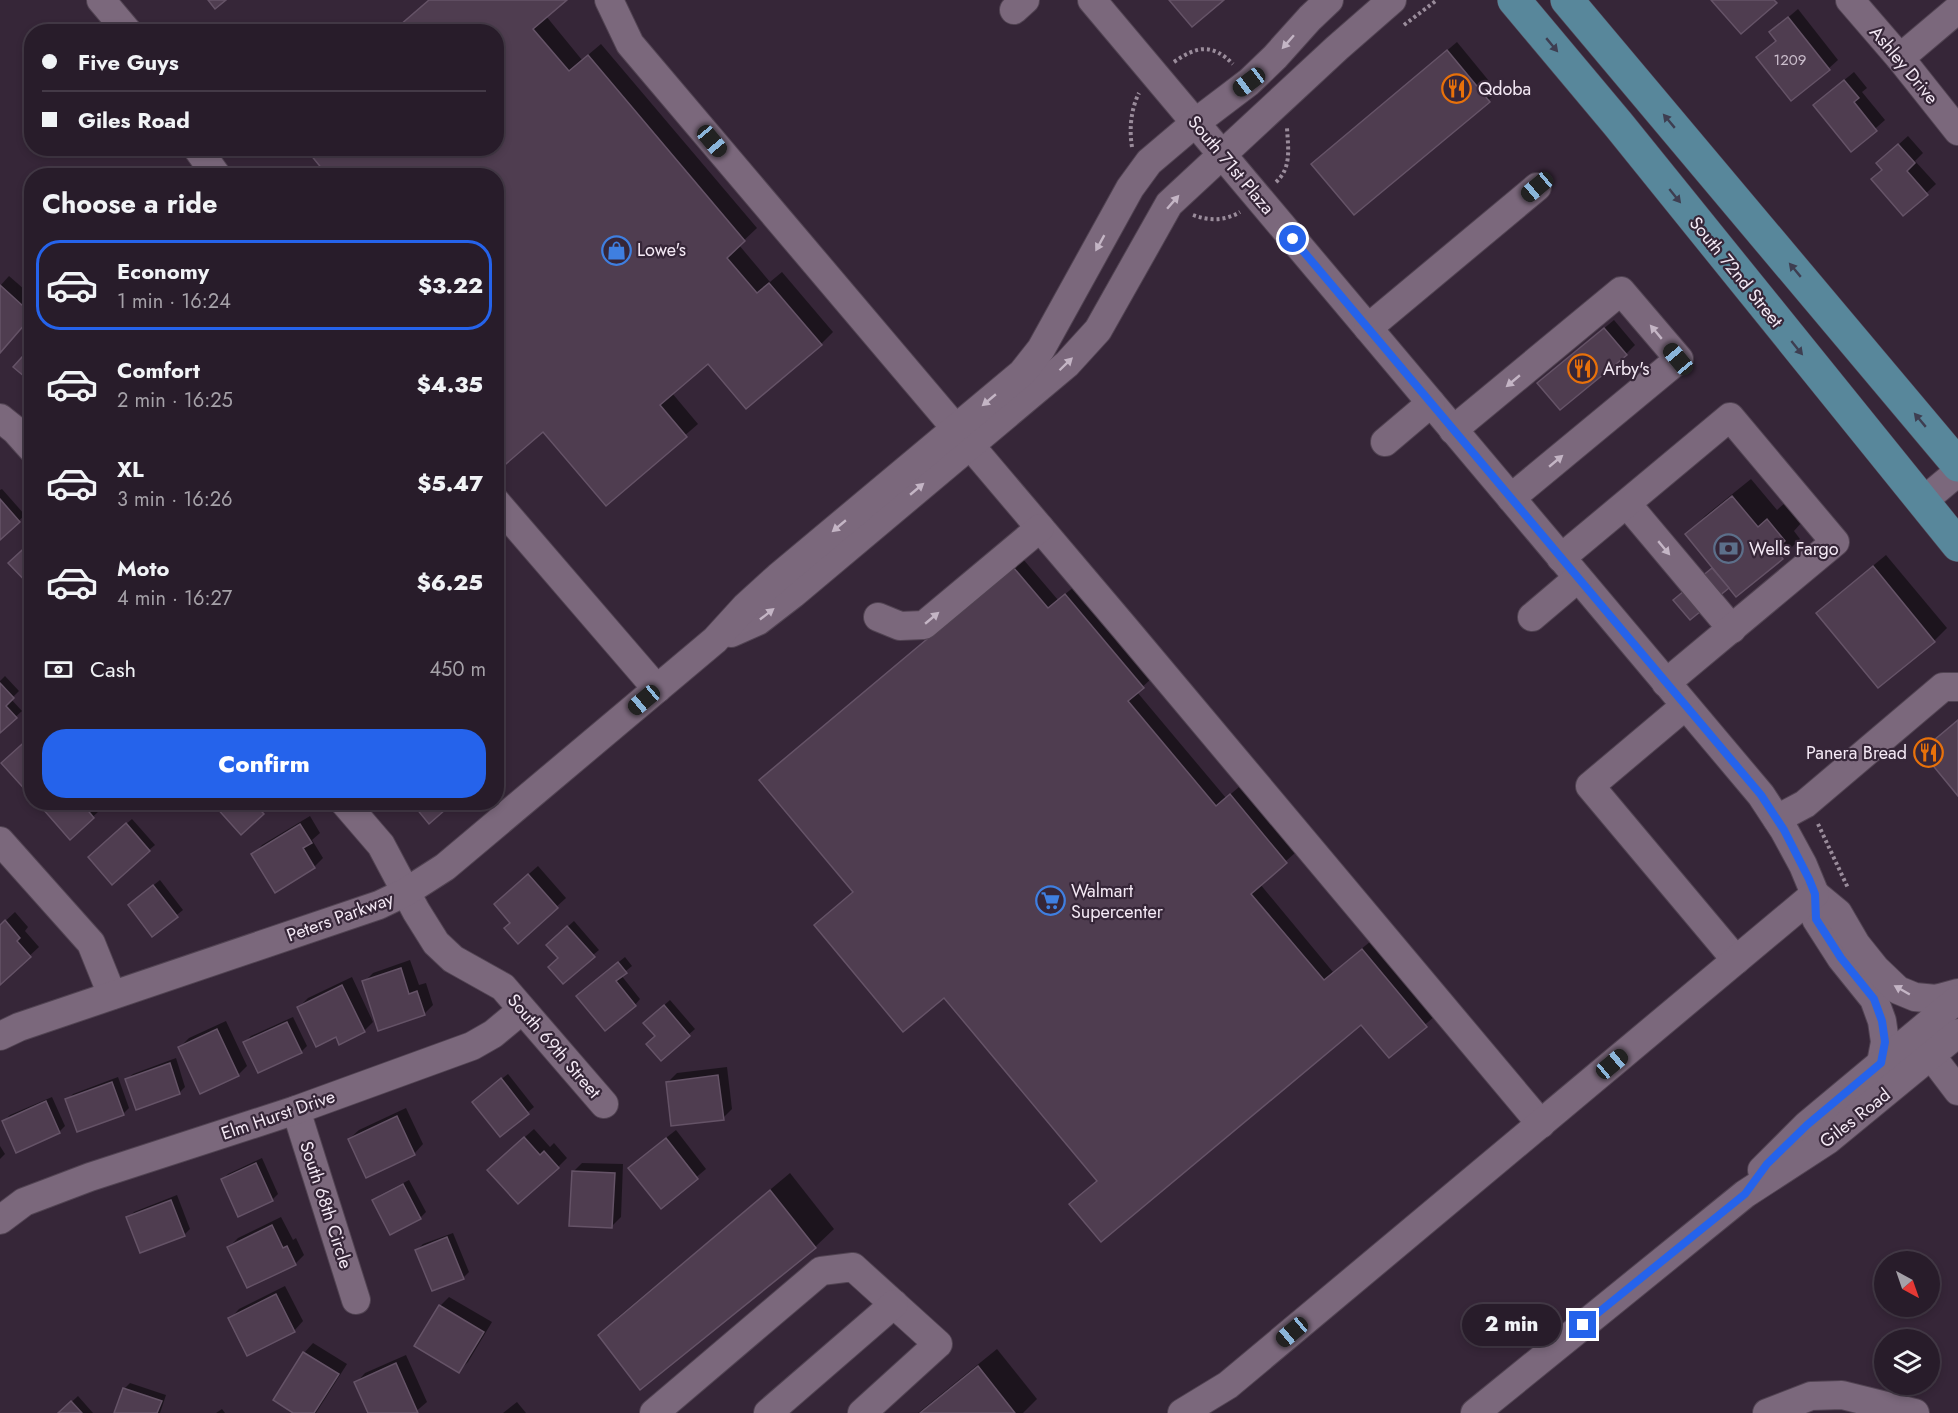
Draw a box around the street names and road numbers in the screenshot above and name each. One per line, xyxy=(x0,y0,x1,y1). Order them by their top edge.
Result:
street label: Ashley Drive xyxy=(1863,20,1945,110)
street label: South 71st Plaza xyxy=(1182,110,1280,220)
street label: South 72nd Street xyxy=(1683,211,1789,334)
street label: Peters Parkway xyxy=(283,886,397,948)
street label: South 69th Street xyxy=(501,988,607,1105)
street label: Giles Road xyxy=(1814,1082,1896,1154)
street label: Elm Hurst Drive xyxy=(218,1083,338,1147)
street label: South 68th Circle xyxy=(293,1138,359,1272)

